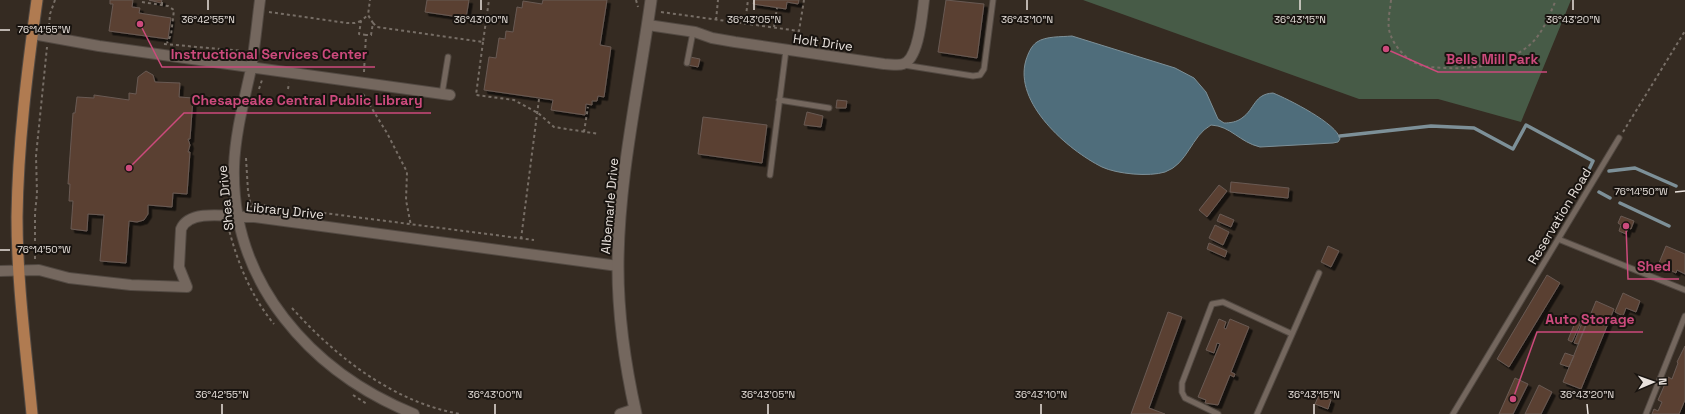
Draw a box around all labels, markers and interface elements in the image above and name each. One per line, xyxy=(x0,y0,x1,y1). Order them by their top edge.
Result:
text: 36°42'55"N xyxy=(181,13,235,26)
text: 36°43'00"N xyxy=(454,13,508,26)
text: 36°43'05"N xyxy=(727,13,781,26)
text: 36°43'10"N xyxy=(1001,13,1053,26)
text: 36°43'15"N xyxy=(1274,13,1326,26)
text: 36°43'20"N xyxy=(1546,13,1600,26)
text: 76°14'55"W xyxy=(17,23,71,36)
street label: Holt Drive xyxy=(792,30,854,55)
callout: Instructional Services Center xyxy=(162,41,375,67)
text: Instructional Services Center xyxy=(171,45,368,63)
callout: Bells Mill Park xyxy=(1438,46,1547,72)
text: Bells Mill Park xyxy=(1446,50,1538,68)
callout: Chesapeake Central Public Library xyxy=(184,87,431,113)
text: Chesapeake Central Public Library xyxy=(191,91,423,109)
street label: Albemarle Drive xyxy=(597,157,622,255)
street label: Shea Drive xyxy=(214,164,237,231)
street label: Reservation Road xyxy=(1524,165,1595,268)
text: 76°14'50"W xyxy=(1614,185,1668,198)
street label: Library Drive xyxy=(245,198,325,223)
text: 76°14'50"W xyxy=(17,243,71,256)
callout: Shed xyxy=(1628,253,1679,279)
text: Shed xyxy=(1637,257,1671,275)
callout: Auto Storage xyxy=(1537,306,1643,332)
text: Auto Storage xyxy=(1545,310,1635,328)
north arrow xyxy=(1633,362,1673,402)
text: N xyxy=(1656,378,1670,386)
text: 36°42'55"N xyxy=(195,388,249,401)
text: 36°43'00"N xyxy=(468,388,522,401)
text: 36°43'05"N xyxy=(741,388,795,401)
text: 36°43'10"N xyxy=(1015,388,1067,401)
text: 36°43'15"N xyxy=(1288,388,1340,401)
text: 36°43'20"N xyxy=(1560,388,1614,401)

